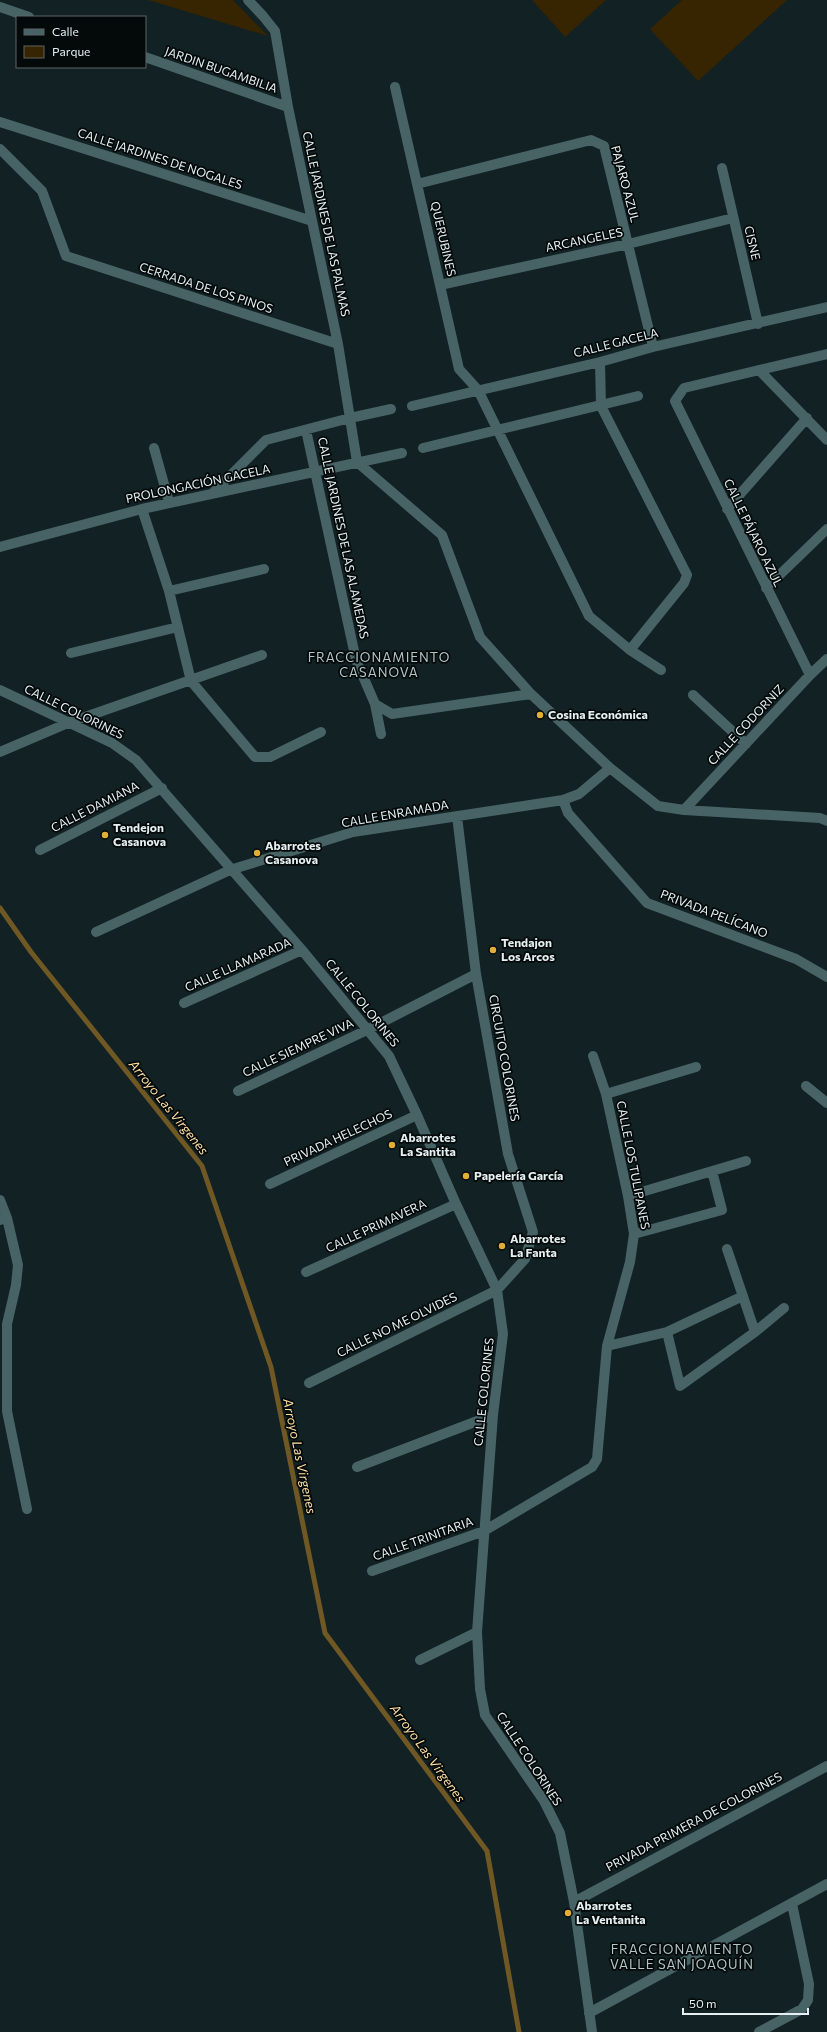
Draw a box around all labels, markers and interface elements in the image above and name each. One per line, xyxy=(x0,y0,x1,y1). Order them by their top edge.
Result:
legend xyxy=(16,16,146,68)
text: Calle xyxy=(52,24,79,38)
street label: JARDIN BUGAMBILIA xyxy=(163,43,279,96)
text: Parque xyxy=(52,44,90,58)
street label: CALLE JARDINES DE NOGALES xyxy=(76,125,244,192)
street label: CALLE JARDINES DE LAS PALMAS xyxy=(300,130,353,318)
street label: PAJARO AZUL xyxy=(608,144,643,224)
street label: QUERUBINES xyxy=(429,200,459,278)
street label: ARCANGELES xyxy=(544,224,624,254)
street label: CISNE xyxy=(742,224,764,261)
street label: CERRADA DE LOS PINOS xyxy=(138,259,275,315)
street label: CALLE GACELA xyxy=(572,325,660,359)
street label: CALLE JARDINES DE LAS ALAMEDAS xyxy=(315,436,372,640)
street label: PROLONGACIÓN GACELA xyxy=(124,461,271,505)
street label: CALLE PÁJARO AZUL xyxy=(721,476,786,589)
district label: FRACCIONAMIENTO CASANOVA xyxy=(308,649,450,680)
street label: CALLE COLORINES xyxy=(22,681,126,741)
street label: CALLE CODORNIZ xyxy=(704,681,786,767)
place label: Cosina Económica xyxy=(548,707,648,721)
marker: Cosina Económica xyxy=(535,710,545,720)
street label: CALLE DAMIANA xyxy=(48,778,141,834)
street label: CALLE ENRAMADA xyxy=(340,797,450,829)
place label: Tendejon Casanova xyxy=(113,820,166,848)
marker: Tendejon Casanova xyxy=(100,830,110,840)
place label: Abarrotes Casanova xyxy=(265,838,321,866)
marker: Abarrotes Casanova xyxy=(252,848,262,858)
street label: PRIVADA PELÍCANO xyxy=(659,886,770,940)
street label: CALLE LLAMARADA xyxy=(182,934,293,994)
place label: Tendajon Los Arcos xyxy=(501,935,555,963)
marker: Tendajon Los Arcos xyxy=(488,945,498,955)
street label: CALLE COLORINES xyxy=(323,956,402,1049)
street label: CIRCUITO COLORINES xyxy=(487,993,523,1122)
street label: CALLE SIEMPRE VIVA xyxy=(240,1015,355,1079)
water label: Arroyo Las Virgenes xyxy=(125,1056,212,1158)
street label: CALLE LOS TULIPANES xyxy=(615,1099,653,1230)
street label: PRIVADA HELECHOS xyxy=(281,1106,394,1168)
place label: Abarrotes La Santita xyxy=(400,1130,456,1158)
marker: Abarrotes La Santita xyxy=(387,1140,397,1150)
place label: Papelería García xyxy=(474,1168,563,1182)
marker: Papelería García xyxy=(461,1171,471,1181)
street label: CALLE PRIMAVERA xyxy=(323,1196,428,1255)
place label: Abarrotes La Fanta xyxy=(510,1231,566,1259)
marker: Abarrotes La Fanta xyxy=(497,1241,507,1251)
street label: CALLE NO ME OLVIDES xyxy=(334,1289,459,1359)
street label: CALLE COLORINES xyxy=(470,1337,496,1447)
water label: Arroyo Las Virgenes xyxy=(280,1396,320,1515)
street label: CALLE TRINITARIA xyxy=(371,1513,475,1563)
water label: Arroyo Las Virgenes xyxy=(386,1700,469,1805)
street label: CALLE COLORINES xyxy=(494,1709,565,1808)
street label: PRIVADA PRIMERA DE COLORINES xyxy=(603,1769,784,1874)
place label: Abarrotes La Ventanita xyxy=(576,1898,646,1926)
marker: Abarrotes La Ventanita xyxy=(563,1908,573,1918)
district label: FRACCIONAMIENTO VALLE SAN JOAQUÍN xyxy=(610,1941,754,1972)
scale bar xyxy=(683,1990,808,2016)
text: 50 m xyxy=(689,1996,717,2010)

